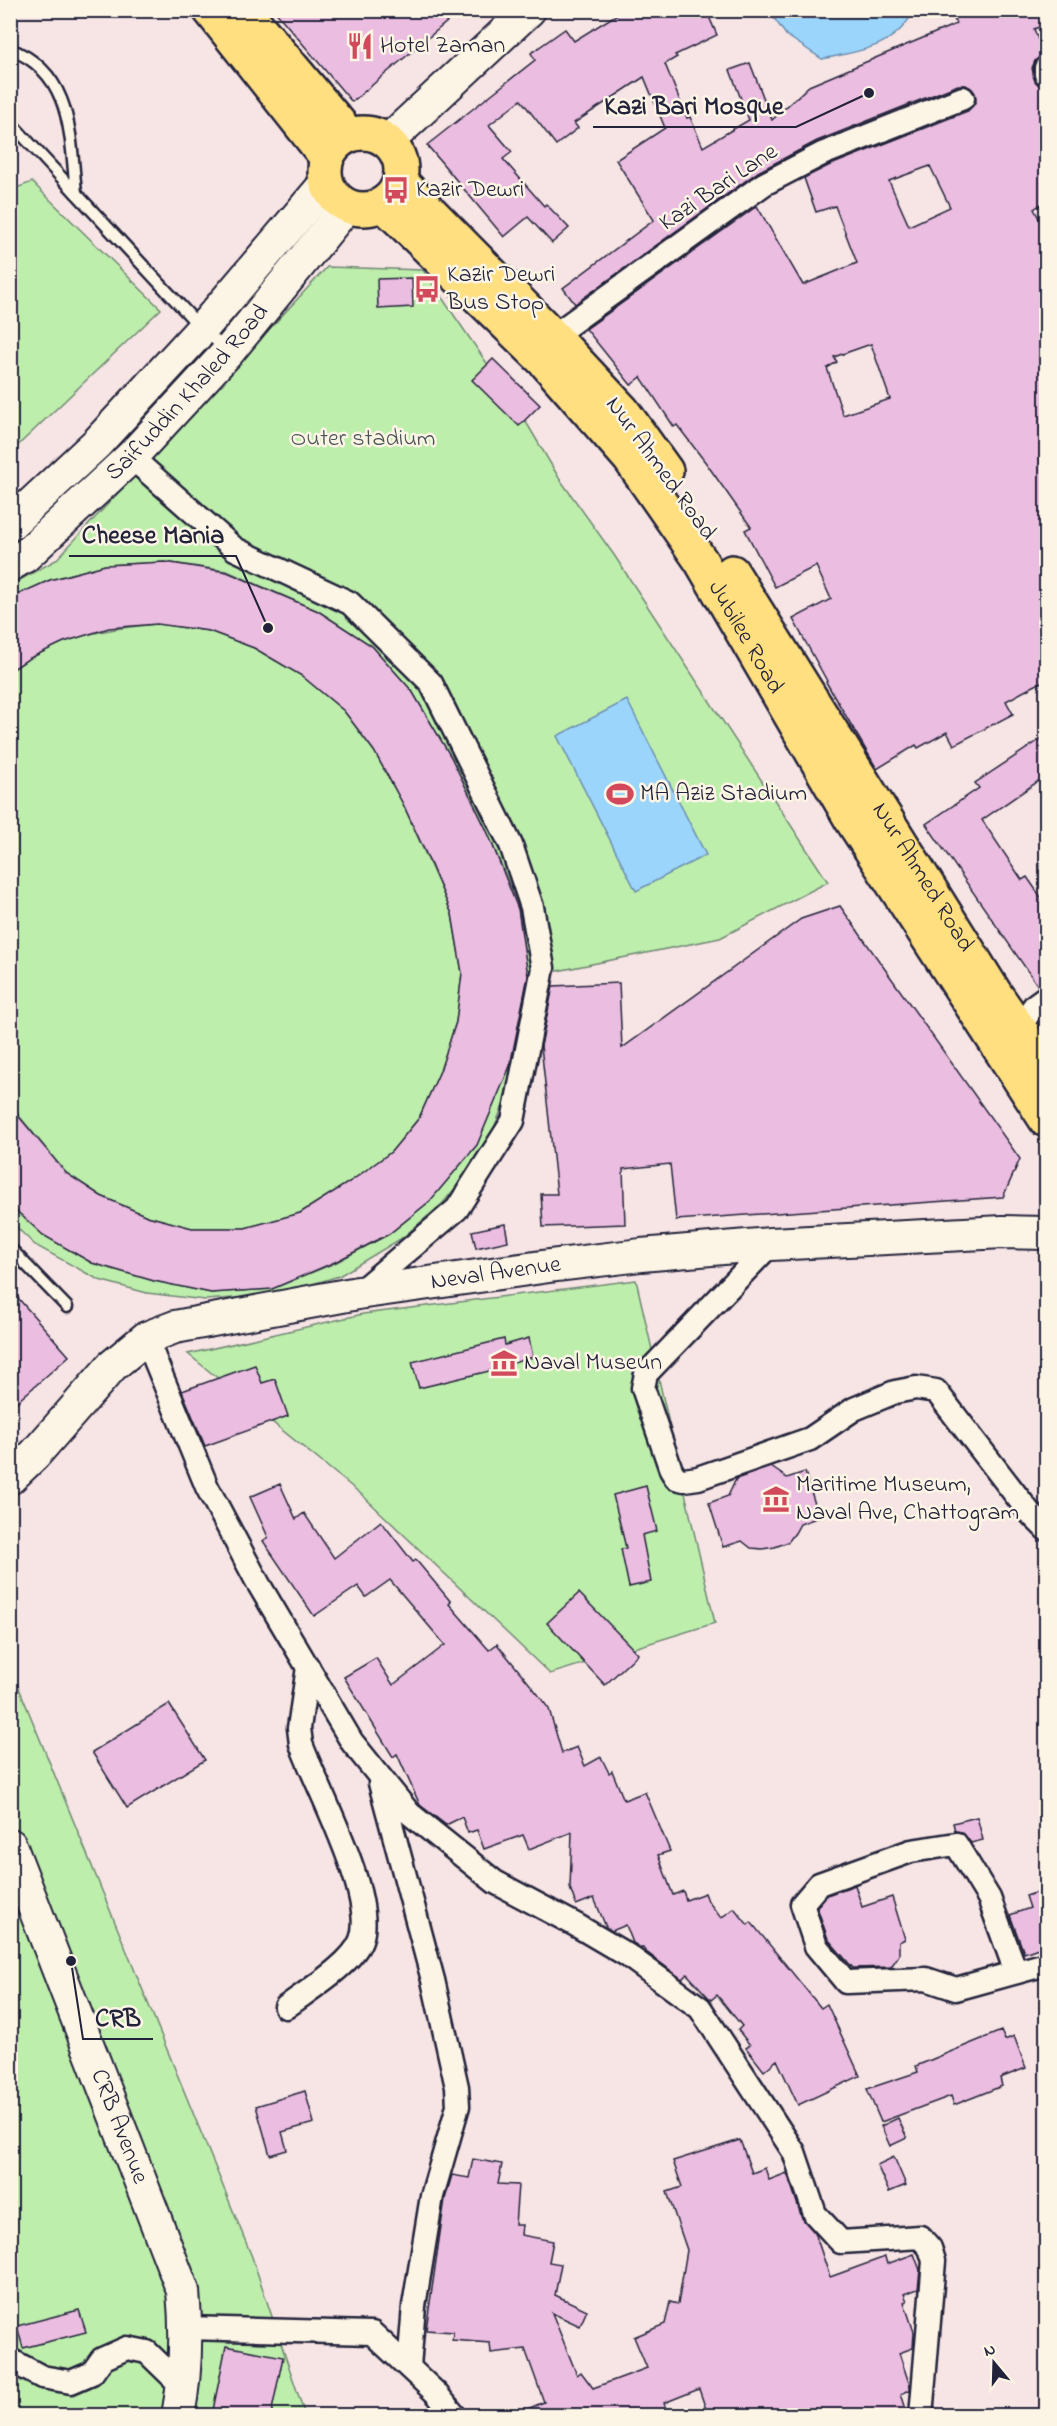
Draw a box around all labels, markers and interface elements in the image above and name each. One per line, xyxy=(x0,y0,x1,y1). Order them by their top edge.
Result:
place label: Hotel Zaman xyxy=(380,29,505,64)
restaurant icon: Hotel Zaman xyxy=(345,31,375,61)
callout: Kazi Bari Mosque xyxy=(593,83,796,127)
text: Kazi Bari Mosque xyxy=(604,89,785,127)
street label: Kazi Bari Lane xyxy=(653,135,785,241)
place label: Kazir Dewri xyxy=(416,173,524,208)
bus stop icon: Kazir Dewri xyxy=(381,175,411,205)
place label: Kazir Dewri Bus Stop xyxy=(446,258,555,321)
bus stop icon: Kazir Dewri Bus Stop xyxy=(412,274,442,304)
street label: Saifuddin Khaled Road xyxy=(98,296,278,490)
street label: Nur Ahmed Road xyxy=(596,390,725,549)
park label: Outer stadium xyxy=(290,422,436,457)
callout: Cheese Mania xyxy=(69,512,236,556)
text: Cheese Mania xyxy=(82,518,224,556)
street label: Jubilee Road xyxy=(699,574,793,701)
place label: MA Aziz Stadium xyxy=(640,777,807,812)
sports icon: MA Aziz Stadium xyxy=(605,779,635,809)
street label: Nur Ahmed Road xyxy=(863,796,983,959)
street label: Neval Avenue xyxy=(429,1247,563,1300)
place label: Naval Museun xyxy=(524,1346,662,1381)
museum icon: Naval Museun xyxy=(489,1348,519,1378)
place label: Maritime Museum, Naval Ave, Chattogram xyxy=(796,1468,1019,1531)
museum icon: Maritime Museum, Naval Ave, Chattogram xyxy=(761,1484,791,1514)
callout: CRB xyxy=(83,1995,153,2039)
text: CRB xyxy=(95,2001,142,2039)
street label: CRB Avenue xyxy=(81,2064,157,2189)
north arrow xyxy=(964,2333,1024,2393)
text: N xyxy=(981,2338,999,2364)

